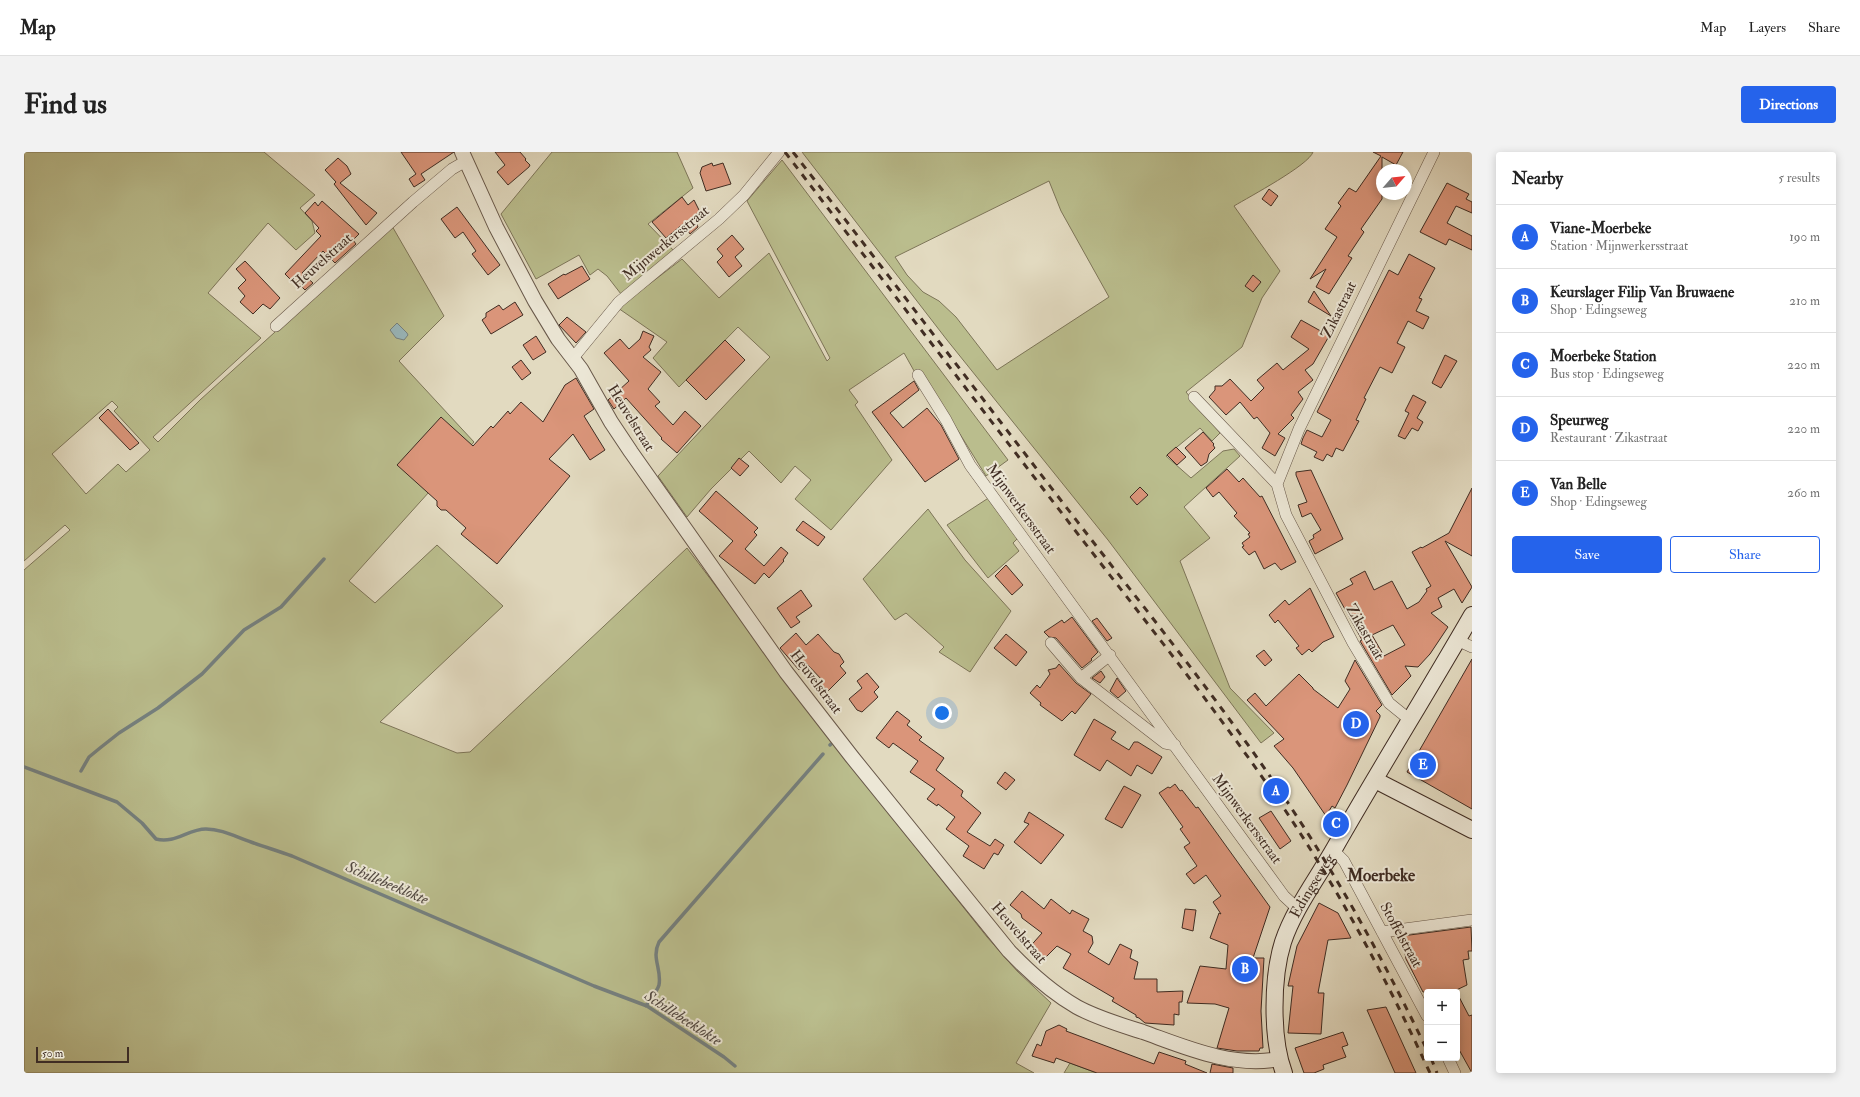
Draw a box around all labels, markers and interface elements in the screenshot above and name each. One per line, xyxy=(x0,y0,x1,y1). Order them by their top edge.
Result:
text: Map xyxy=(20,16,56,40)
text: Map xyxy=(1700,19,1726,36)
text: Layers xyxy=(1748,19,1786,36)
text: Share xyxy=(1808,19,1840,36)
button: Directions xyxy=(1741,86,1836,123)
text: Find us xyxy=(24,87,107,122)
north arrow xyxy=(1376,164,1412,200)
text: Nearby xyxy=(1512,168,1563,189)
text: 5 results xyxy=(1778,170,1820,186)
street label: Mijnwerkersstraat xyxy=(619,201,713,285)
text: Viane-Moerbeke xyxy=(1550,219,1651,238)
street label: Heuvelstraat xyxy=(288,229,356,293)
text: A xyxy=(1521,229,1529,245)
text: 190 m xyxy=(1789,229,1820,245)
text: Station · Mijnwerkersstraat xyxy=(1550,238,1688,254)
street label: Zikastraat xyxy=(1317,278,1361,342)
text: Keurslager Filip Van Bruwaene xyxy=(1550,283,1734,302)
text: B xyxy=(1521,293,1529,309)
text: 210 m xyxy=(1789,293,1820,309)
text: Shop · Edingseweg xyxy=(1550,302,1647,318)
text: Moerbeke Station xyxy=(1550,347,1656,366)
text: C xyxy=(1520,357,1530,373)
text: 220 m xyxy=(1787,357,1820,373)
text: Bus stop · Edingseweg xyxy=(1550,366,1664,382)
street label: Heuvelstraat xyxy=(603,381,659,455)
text: Speurweg xyxy=(1550,411,1608,430)
text: D xyxy=(1520,421,1530,437)
text: 220 m xyxy=(1787,421,1820,437)
text: Restaurant · Zikastraat xyxy=(1550,430,1668,446)
street label: Mijnwerkersstraat xyxy=(982,460,1060,558)
text: Van Belle xyxy=(1550,475,1606,494)
text: E xyxy=(1520,485,1530,501)
text: 260 m xyxy=(1787,485,1820,501)
text: Shop · Edingseweg xyxy=(1550,494,1647,510)
button: Save xyxy=(1512,536,1662,573)
button: Share xyxy=(1670,536,1820,573)
street label: Zikastraat xyxy=(1341,601,1389,663)
street label: Heuvelstraat xyxy=(786,646,846,718)
your location xyxy=(932,703,952,723)
pin: D xyxy=(1343,709,1369,739)
pin: E xyxy=(1410,750,1436,780)
street label: Mijnwerkersstraat xyxy=(1208,770,1286,868)
pin: A xyxy=(1263,776,1289,806)
pin: C xyxy=(1323,809,1349,839)
street label: Edingseweg xyxy=(1285,850,1339,921)
water label: Schillebeeklokte xyxy=(342,856,432,910)
district label: Moerbeke xyxy=(1346,865,1416,886)
street label: Heuvelstraat xyxy=(987,898,1051,968)
street label: Stoffelstraat xyxy=(1375,899,1427,971)
pin: B xyxy=(1232,954,1258,984)
water label: Schillebeeklokte xyxy=(640,985,726,1051)
map controls xyxy=(1424,989,1460,1061)
button: + xyxy=(1424,989,1460,1025)
button: − xyxy=(1424,1025,1460,1061)
scale bar xyxy=(36,1045,129,1064)
text: 50 m xyxy=(42,1047,63,1060)

